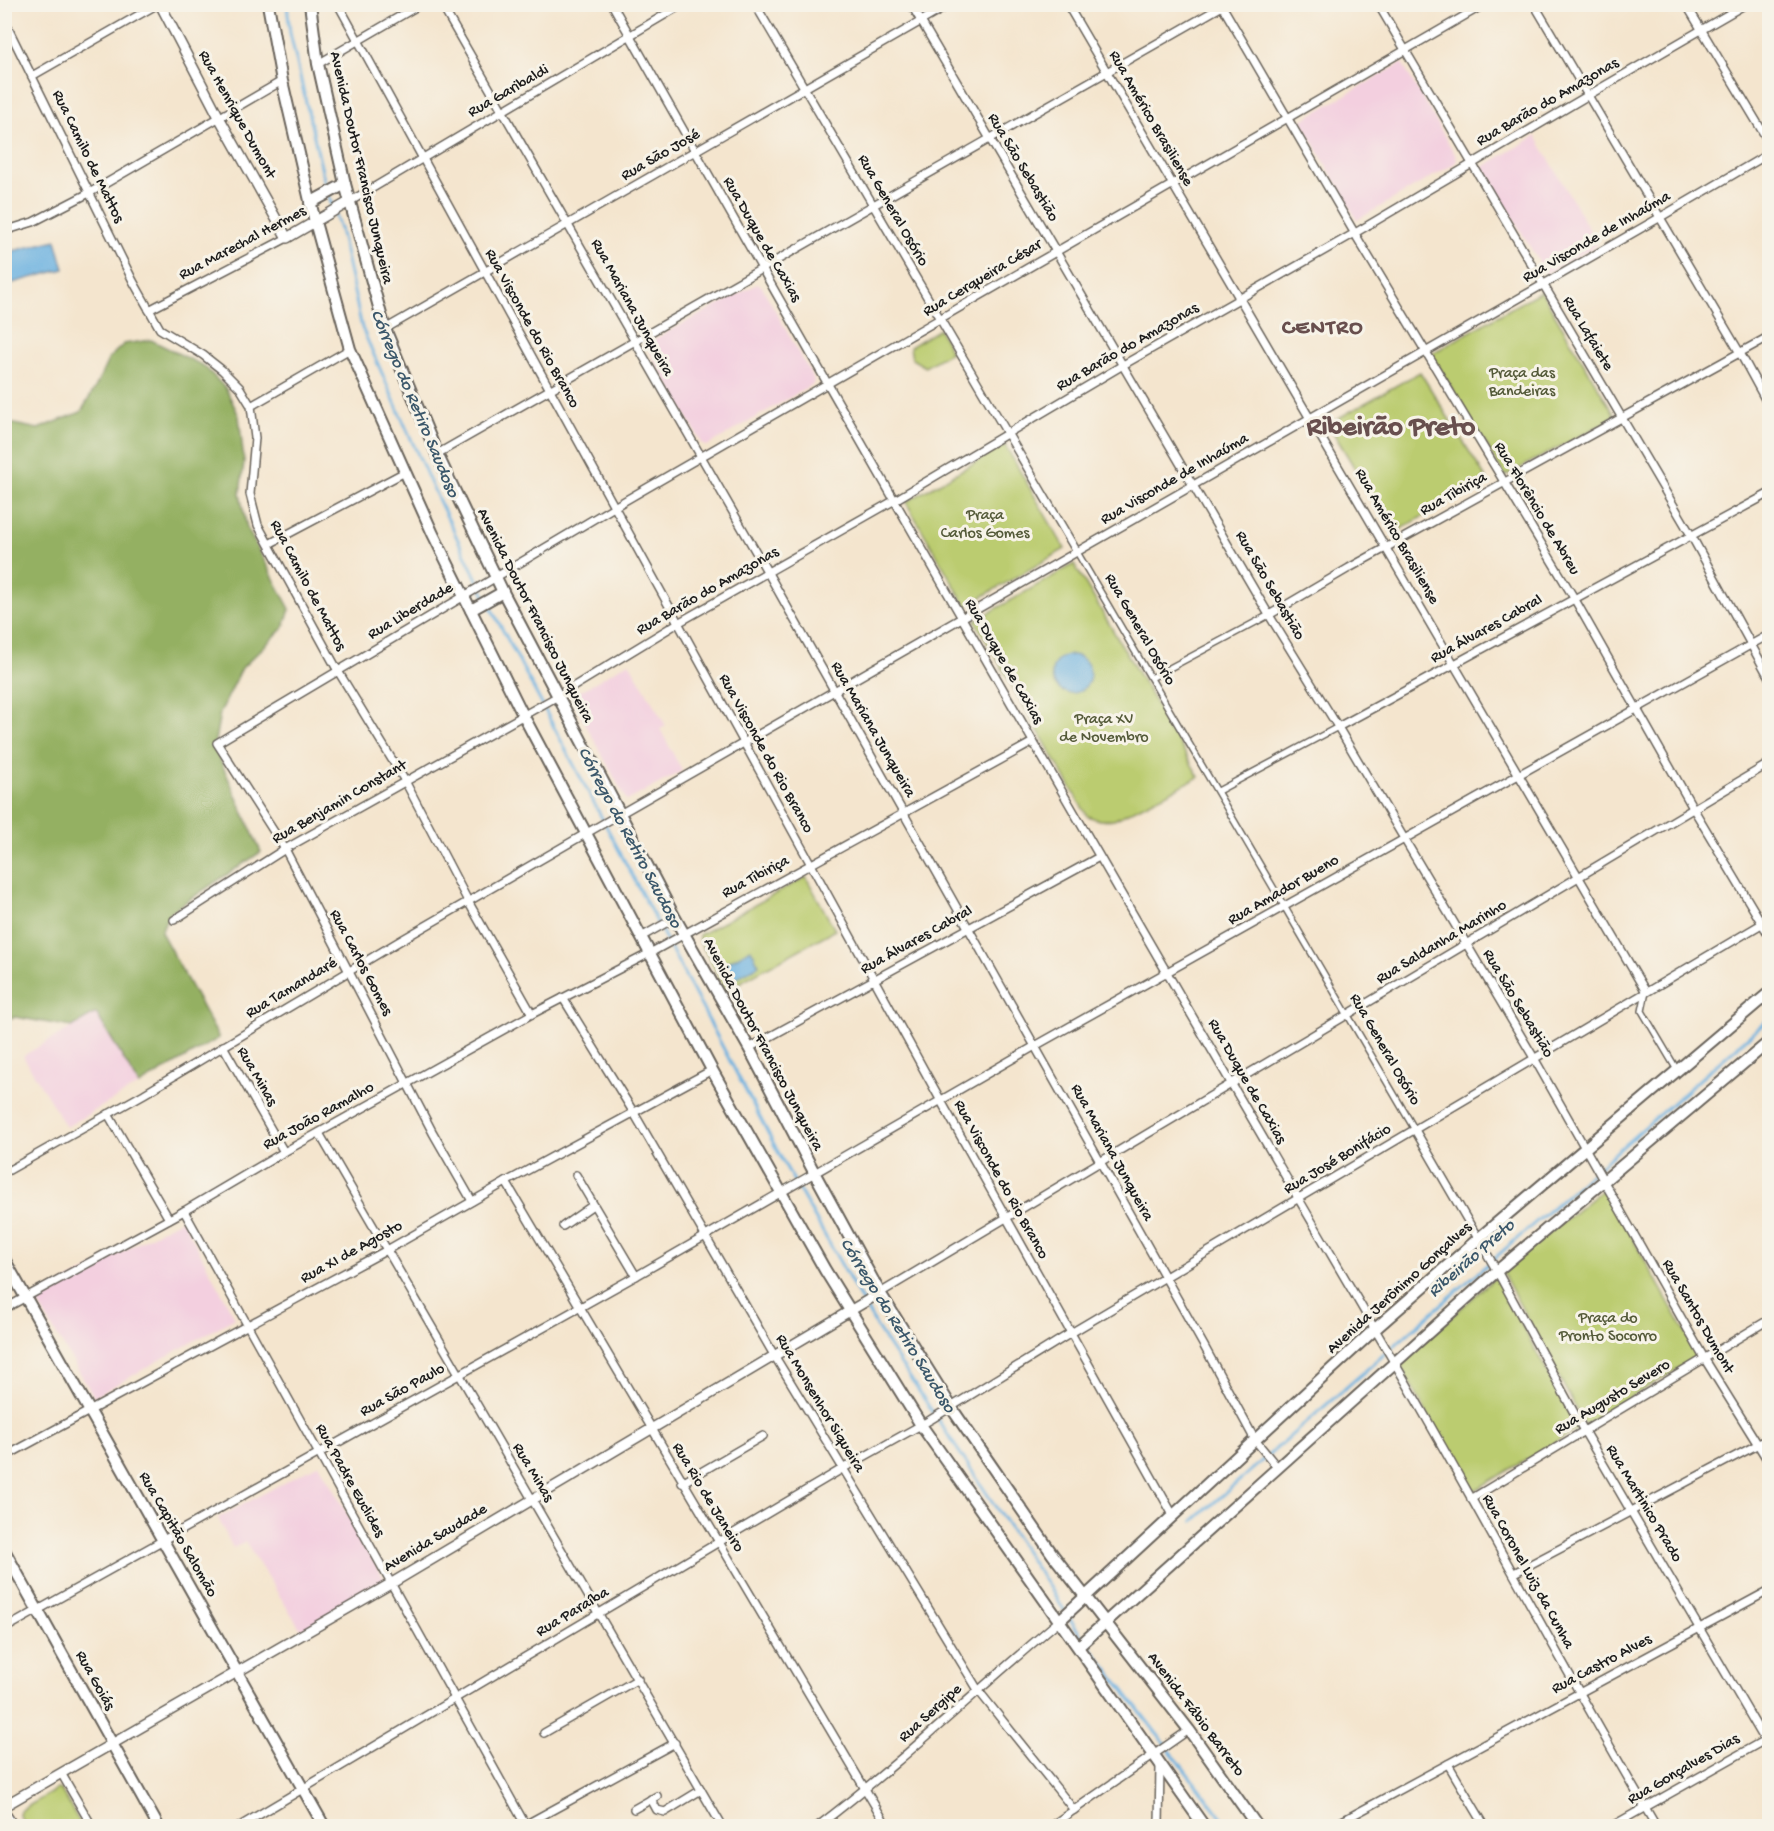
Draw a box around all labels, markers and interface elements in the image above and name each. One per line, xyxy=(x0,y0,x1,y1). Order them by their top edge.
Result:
street label: Rua Henrique Dumont xyxy=(193,48,280,184)
street label: Rua Américo Brasiliense xyxy=(1103,48,1197,191)
street label: Avenida Doutor Francisco Junqueira xyxy=(324,50,396,287)
street label: Rua Barão do Amazonas xyxy=(1473,54,1623,152)
street label: Rua Garibaldi xyxy=(465,61,553,123)
street label: Rua Camilo de Mattos xyxy=(47,88,128,227)
street label: Rua São Sebastião xyxy=(982,110,1062,226)
street label: Rua São José xyxy=(618,125,704,186)
street label: Rua General Osório xyxy=(852,152,932,270)
street label: Rua Duque de Caxias xyxy=(717,174,805,307)
street label: Rua Visconde de Inhaúma xyxy=(1520,187,1675,288)
street label: Rua Marechal Hermes xyxy=(176,202,311,286)
street label: Rua Cerqueira César xyxy=(920,235,1047,322)
street label: Rua Mariana Junqueira xyxy=(585,236,677,381)
street label: Rua Visconde do Rio Branco xyxy=(479,246,583,412)
street label: Rua Lafaiete xyxy=(1557,293,1617,375)
street label: Rua Barão do Amazonas xyxy=(1053,299,1203,397)
water label: Córrego do Retiro Saudoso xyxy=(365,307,463,502)
district label: CENTRO xyxy=(1281,316,1364,342)
park label: Praça das Bandeiras xyxy=(1488,365,1556,402)
district label: Ribeirão Preto xyxy=(1306,412,1476,445)
street label: Rua Visconde de Inhaúma xyxy=(1098,429,1253,530)
street label: Rua Florêncio de Abreu xyxy=(1489,439,1583,579)
street label: Rua Américo Brasiliense xyxy=(1349,466,1443,609)
street label: Rua Tibiriça xyxy=(1417,468,1492,521)
street label: Avenida Doutor Francisco Junqueira xyxy=(472,506,597,727)
park label: Praça Carlos Gomes xyxy=(941,507,1030,544)
street label: Rua Camilo de Mattos xyxy=(265,517,350,656)
street label: Rua São Sebastião xyxy=(1230,528,1308,644)
street label: Rua Barão do Amazonas xyxy=(633,543,783,641)
street label: Rua General Osório xyxy=(1099,571,1179,689)
street label: Rua Liberdade xyxy=(365,579,458,645)
street label: Rua Álvares Cabral xyxy=(1427,590,1546,669)
street label: Rua Duque de Caxias xyxy=(959,596,1047,729)
street label: Rua Mariana Junqueira xyxy=(825,659,919,802)
street label: Rua Visconde do Rio Branco xyxy=(713,671,817,837)
park label: Praça XV de Novembro xyxy=(1059,711,1149,748)
water label: Córrego do Retiro Saudoso xyxy=(572,744,686,933)
street label: Rua Benjamin Constant xyxy=(269,756,412,849)
street label: Rua Amador Bueno xyxy=(1225,851,1343,931)
street label: Rua Tibiriça xyxy=(719,852,794,904)
street label: Rua Saldanha Marinho xyxy=(1373,896,1511,990)
street label: Rua Álvares Cabral xyxy=(857,901,976,980)
street label: Rua Carlos Gomes xyxy=(324,907,396,1020)
street label: Avenida Doutor Francisco Junqueira xyxy=(698,935,827,1156)
street label: Rua São Sebastião xyxy=(1477,946,1557,1062)
street label: Rua Tamandaré xyxy=(243,954,342,1024)
street label: Rua General Osório xyxy=(1344,991,1424,1109)
street label: Rua Duque de Caxias xyxy=(1202,1016,1290,1149)
street label: Rua Minas xyxy=(231,1044,281,1111)
street label: Rua João Ramalho xyxy=(260,1079,378,1155)
street label: Rua Mariana Junqueira xyxy=(1065,1081,1157,1226)
street label: Rua Visconde do Rio Branco xyxy=(948,1097,1052,1263)
street label: Rua José Bonifácio xyxy=(1281,1120,1395,1200)
water label: Ribeirão Preto xyxy=(1424,1215,1520,1302)
street label: Rua XI de Agosto xyxy=(298,1217,406,1289)
street label: Avenida Jerônimo Gonçalves xyxy=(1324,1218,1477,1359)
water label: Córrego do Retiro Saudoso xyxy=(835,1235,960,1418)
street label: Rua Santos Dumont xyxy=(1657,1257,1738,1379)
park label: Praça do Pronto Socorro xyxy=(1558,1310,1657,1347)
street label: Rua Monsenhor Siqueira xyxy=(770,1331,868,1478)
street label: Rua Augusto Severo xyxy=(1552,1356,1674,1440)
street label: Rua São Paulo xyxy=(357,1360,449,1422)
street label: Rua Padre Euclides xyxy=(310,1421,389,1542)
street label: Rua Minas xyxy=(507,1440,558,1507)
street label: Rua Rio de Janeiro xyxy=(667,1440,747,1556)
street label: Rua Martinico Prado xyxy=(1600,1442,1686,1566)
street label: Rua Capitão Salomão xyxy=(133,1469,221,1601)
street label: Rua Coronel Luiz da Cunha xyxy=(1477,1491,1578,1654)
street label: Avenida Saudade xyxy=(381,1500,492,1577)
street label: Rua Paraíba xyxy=(533,1583,614,1642)
street label: Rua Castro Alves xyxy=(1549,1630,1656,1699)
street label: Rua Goiás xyxy=(70,1648,119,1715)
street label: Avenida Fábio Barreto xyxy=(1142,1649,1248,1781)
street label: Rua Sergipe xyxy=(895,1680,967,1747)
street label: Rua Gonçalves Dias xyxy=(1625,1730,1744,1810)

